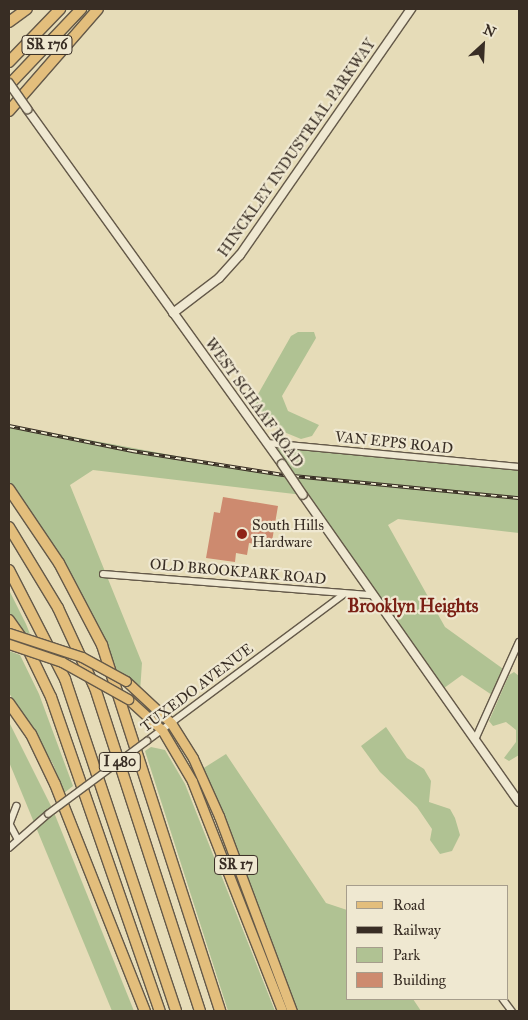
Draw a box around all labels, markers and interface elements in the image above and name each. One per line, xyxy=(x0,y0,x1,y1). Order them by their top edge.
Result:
north arrow xyxy=(458,20,508,70)
text: N xyxy=(481,21,499,41)
road number: SR 176 xyxy=(21,34,73,56)
street label: HINCKLEY INDUSTRIAL PARKWAY xyxy=(214,35,380,261)
street label: WEST SCHAAF ROAD xyxy=(201,335,307,471)
street label: VAN EPPS ROAD xyxy=(334,428,454,458)
place label: South Hills Hardware xyxy=(252,516,324,551)
marker: South Hills Hardware xyxy=(236,528,248,540)
street label: OLD BROOKPARK ROAD xyxy=(149,555,327,589)
district label: Brooklyn Heights xyxy=(348,595,478,617)
street label: TUXEDO AVENUE xyxy=(137,640,257,736)
road number: I 480 xyxy=(99,750,141,774)
road number: SR 17 xyxy=(214,854,258,876)
legend xyxy=(346,885,508,1000)
text: Road xyxy=(393,896,425,914)
text: Railway xyxy=(393,921,441,939)
text: Park xyxy=(393,946,420,964)
text: Building xyxy=(393,971,446,989)

